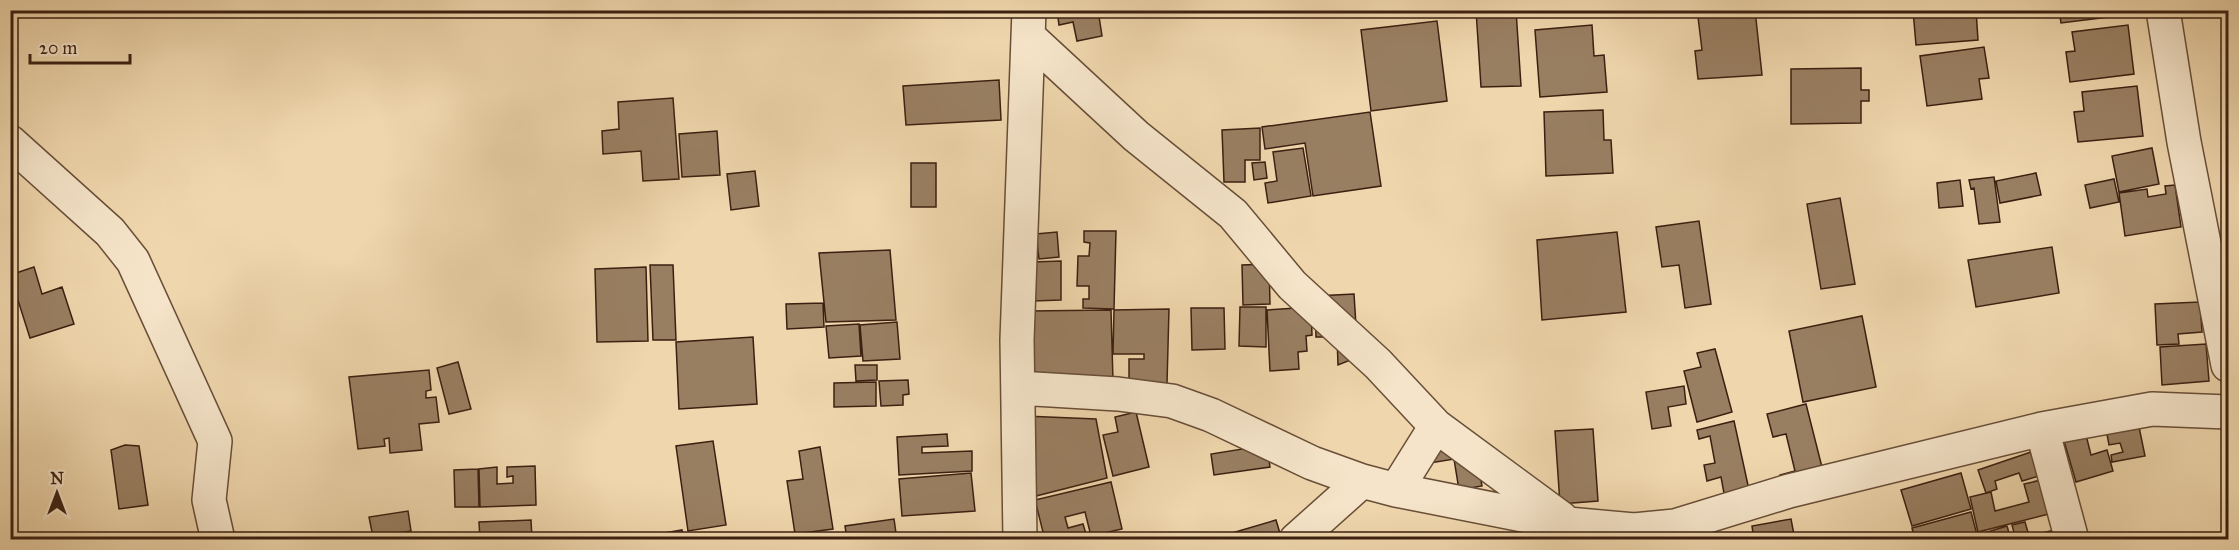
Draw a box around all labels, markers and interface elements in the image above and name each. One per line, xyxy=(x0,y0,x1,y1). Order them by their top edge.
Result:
scale bar xyxy=(30,27,130,65)
text: 20 m xyxy=(39,37,77,59)
north arrow xyxy=(27,463,87,523)
text: N xyxy=(50,469,64,488)

